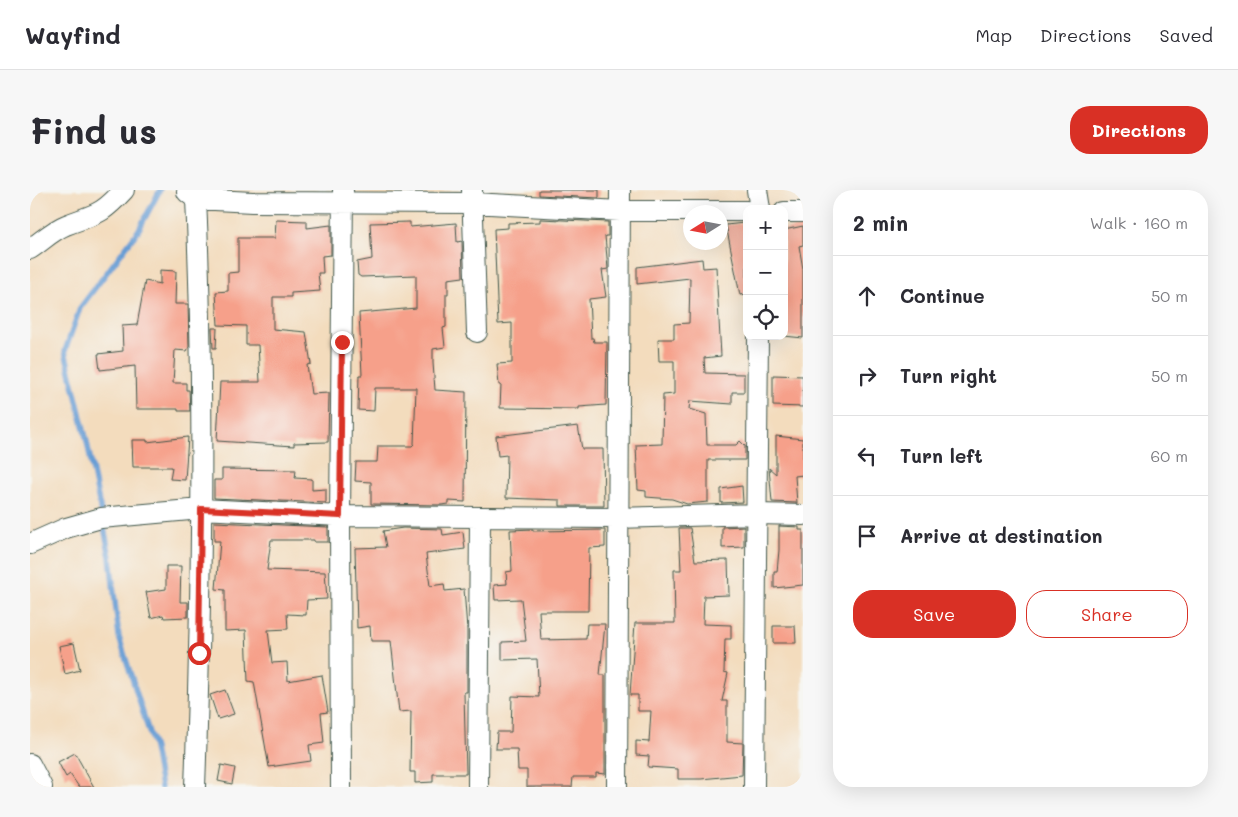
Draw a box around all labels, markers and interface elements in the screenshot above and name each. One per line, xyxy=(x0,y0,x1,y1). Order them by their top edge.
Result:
text: Wayfind xyxy=(25,19,121,50)
text: Map xyxy=(975,23,1012,47)
text: Directions xyxy=(1040,23,1132,47)
text: Saved xyxy=(1160,23,1213,47)
button: Directions xyxy=(1070,106,1208,154)
text: Find us xyxy=(30,107,157,153)
north arrow xyxy=(683,205,728,250)
map controls xyxy=(743,205,788,340)
button: + xyxy=(743,205,788,250)
text: 2 min xyxy=(853,209,908,236)
text: Walk · 160 m xyxy=(1090,212,1188,233)
button: − xyxy=(743,250,788,295)
icon: ahead xyxy=(853,282,881,310)
text: Continue xyxy=(900,283,985,308)
text: 50 m xyxy=(1151,285,1188,306)
button: locate xyxy=(743,295,788,340)
route end xyxy=(331,331,354,354)
icon: right xyxy=(853,362,881,390)
text: Turn right xyxy=(900,363,997,388)
text: 50 m xyxy=(1151,365,1188,386)
icon: left xyxy=(853,442,881,470)
text: Turn left xyxy=(900,443,983,468)
text: 60 m xyxy=(1151,445,1188,466)
icon: arrive xyxy=(853,522,881,550)
text: Arrive at destination xyxy=(900,523,1103,548)
button: Save xyxy=(853,590,1016,638)
button: Share xyxy=(1026,590,1188,638)
route start xyxy=(188,642,211,665)

